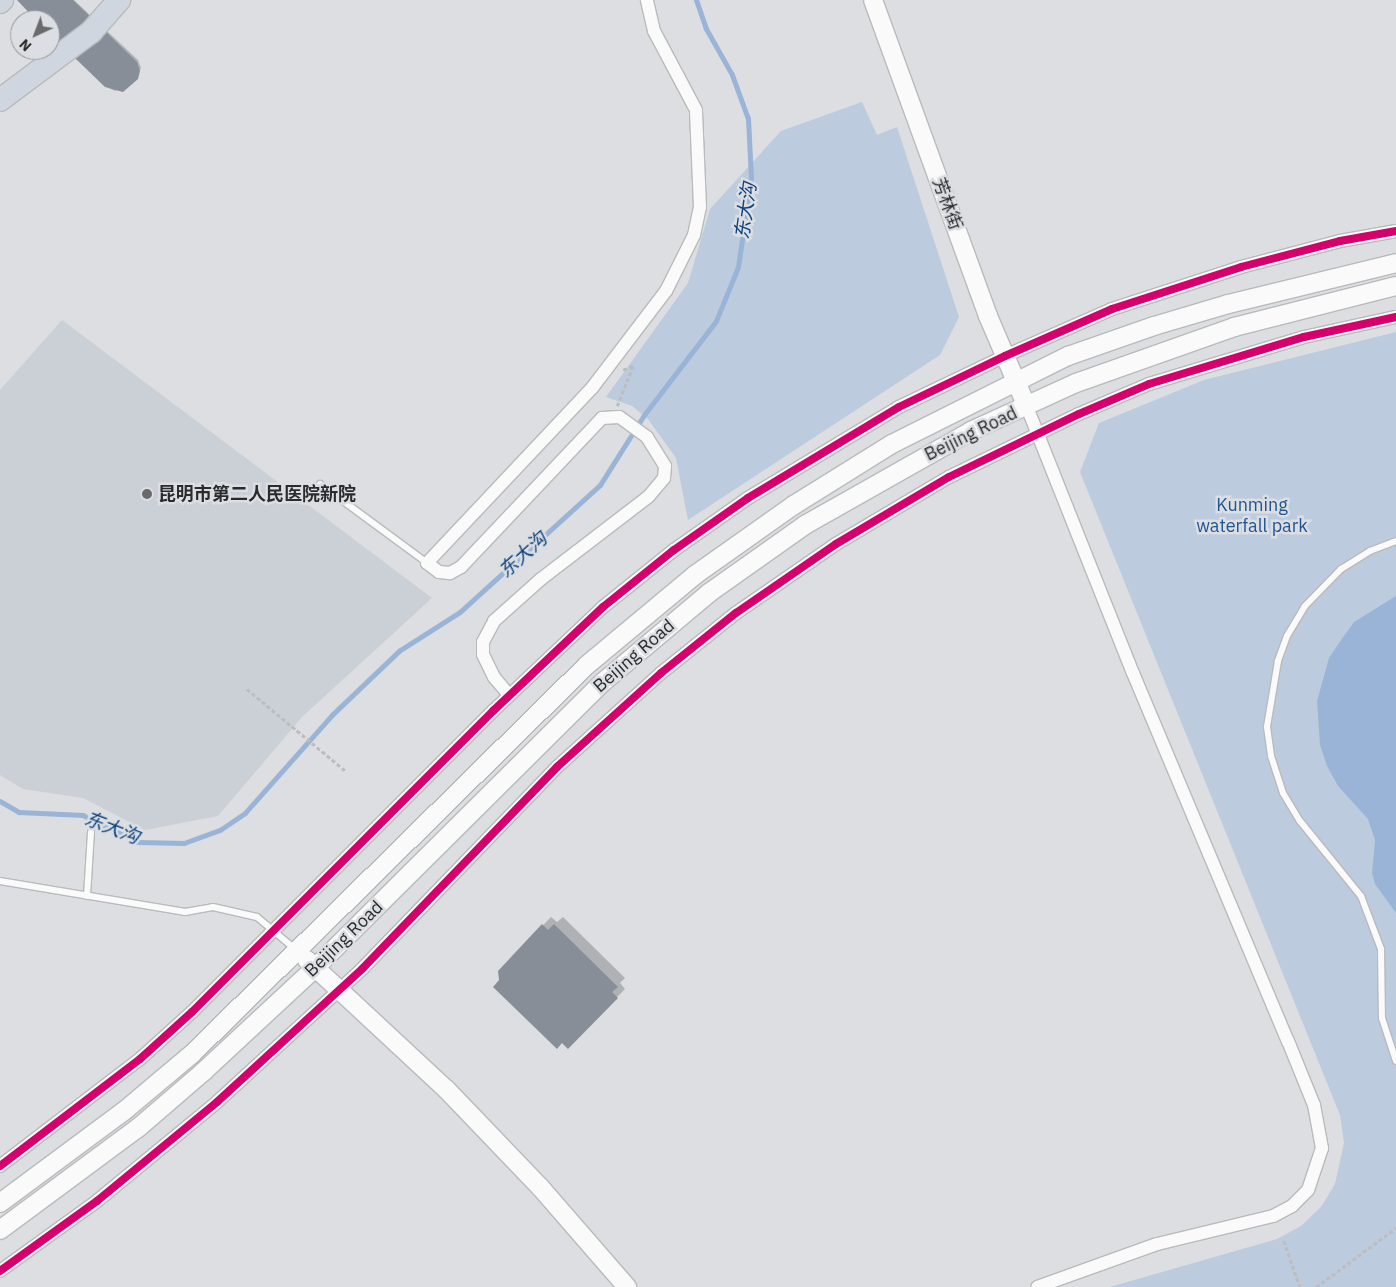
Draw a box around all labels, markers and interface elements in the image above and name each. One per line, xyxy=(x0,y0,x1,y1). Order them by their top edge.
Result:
north arrow xyxy=(10,10,60,60)
text: N xyxy=(16,35,35,55)
street label: 芳林街 xyxy=(928,175,966,233)
water label: 东大沟 xyxy=(731,181,761,241)
street label: Beijing Road xyxy=(921,402,1021,466)
place label: 昆明市第二人民医院新院 xyxy=(158,483,356,505)
marker: 昆明市第二人民医院新院 xyxy=(140,487,154,501)
park label: Kunming waterfall park xyxy=(1196,495,1308,538)
water label: 东大沟 xyxy=(494,527,552,583)
street label: Beijing Road xyxy=(589,615,679,697)
water label: 东大沟 xyxy=(81,807,143,849)
street label: Beijing Road xyxy=(300,896,388,982)

